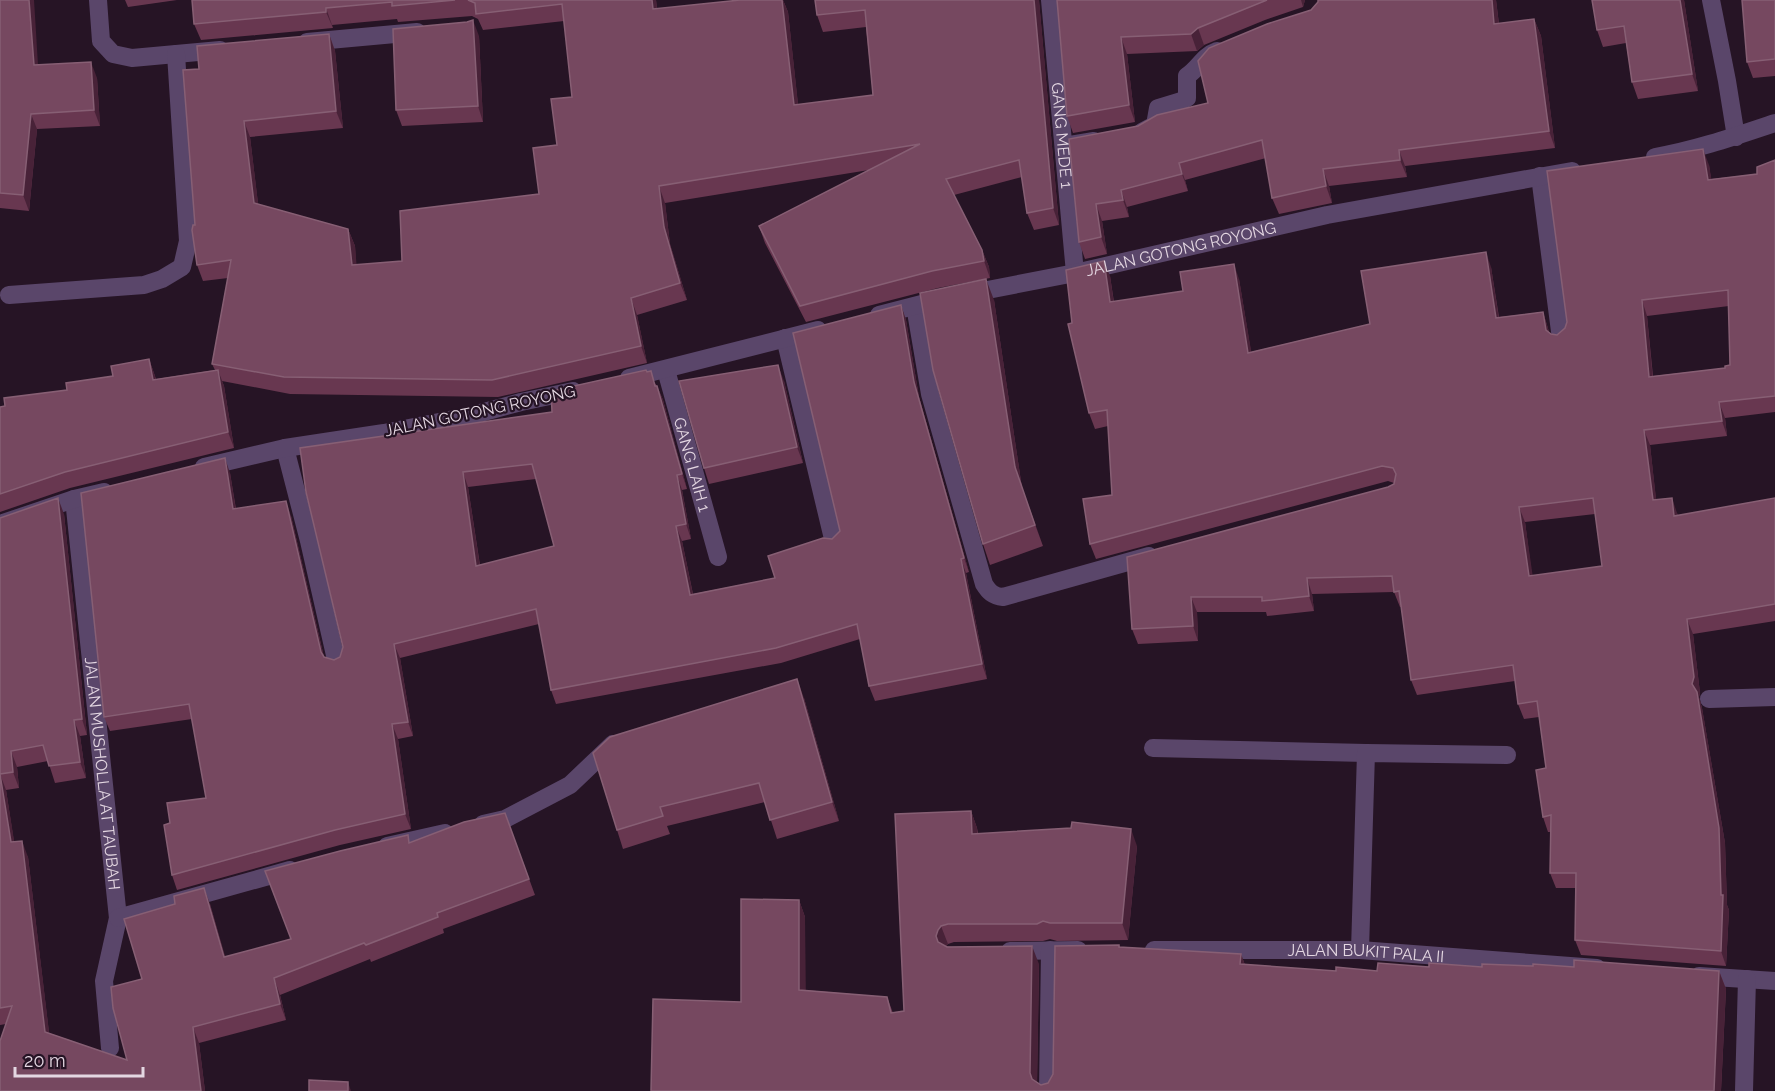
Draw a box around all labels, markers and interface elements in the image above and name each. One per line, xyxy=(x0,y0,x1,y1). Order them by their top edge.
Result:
street label: GANG MEDE 1 xyxy=(1048,82,1077,189)
street label: JALAN GOTONG ROYONG xyxy=(1084,218,1278,280)
street label: JALAN GOTONG ROYONG xyxy=(383,382,577,440)
street label: GANG LAIH 1 xyxy=(670,415,714,514)
street label: JALAN MUSHOLLA AT TAUBAH xyxy=(81,656,124,891)
street label: JALAN BUKIT PALA II xyxy=(1288,941,1445,966)
scale bar xyxy=(15,1040,142,1078)
text: 20 m xyxy=(24,1050,66,1071)

